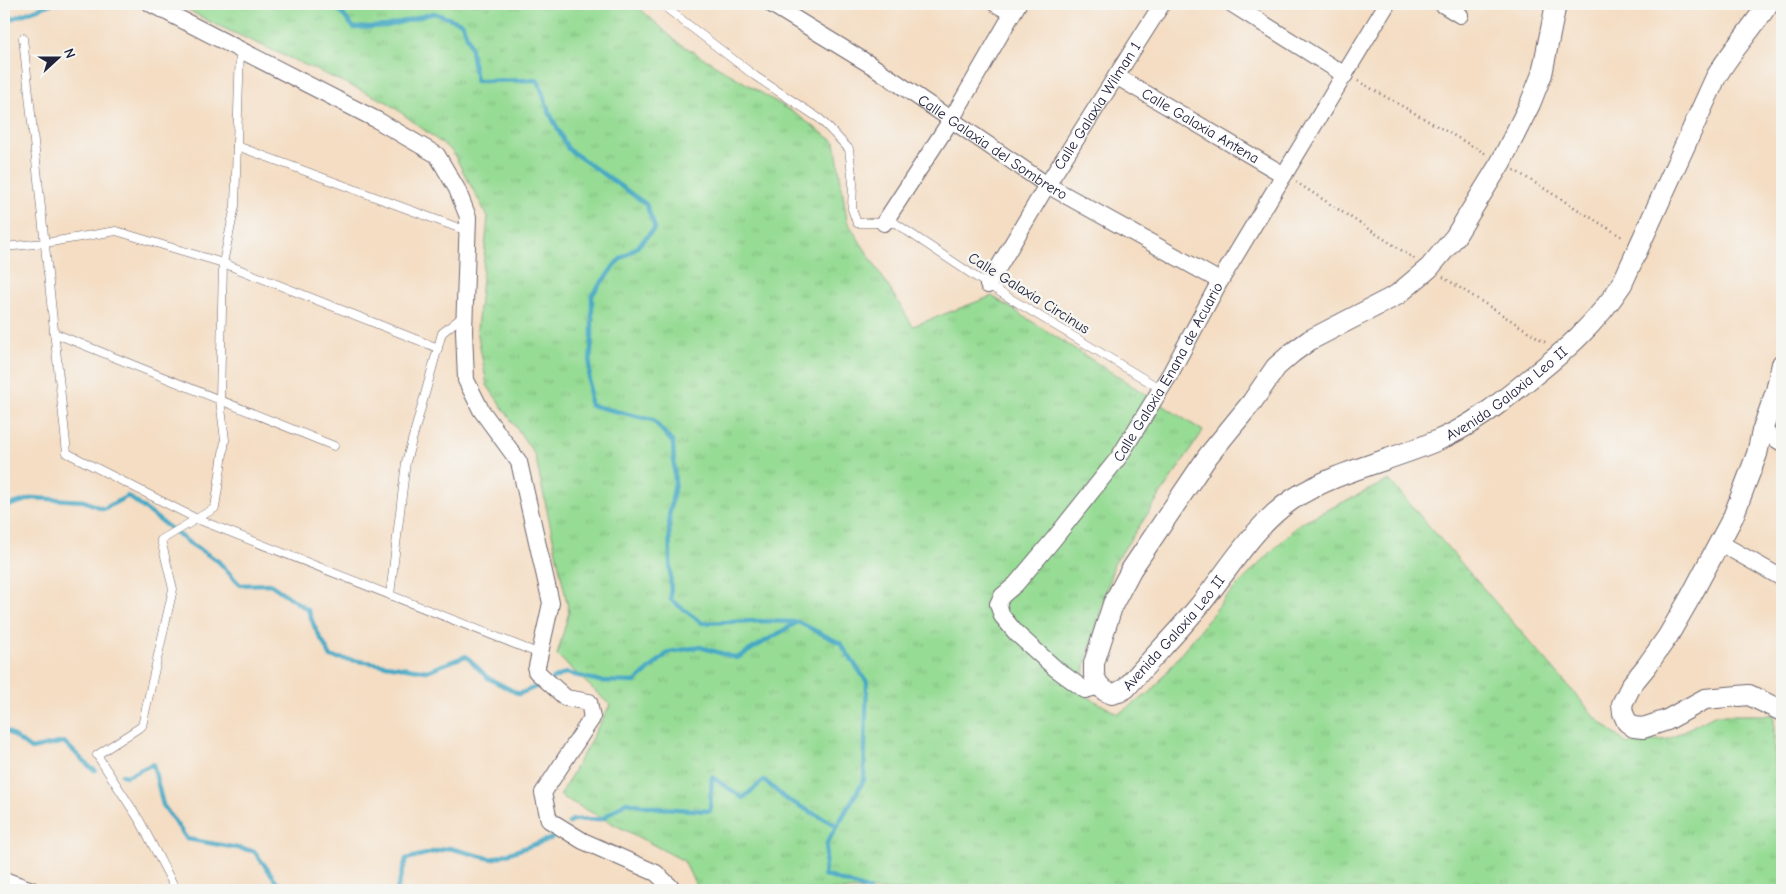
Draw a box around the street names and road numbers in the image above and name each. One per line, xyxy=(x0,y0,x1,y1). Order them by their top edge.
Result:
street label: Calle Galaxia Wilman 1 xyxy=(1050,38,1145,173)
street label: Calle Galaxia Antena xyxy=(1138,84,1262,167)
street label: Calle Galaxia del Sombrero xyxy=(915,91,1071,204)
street label: Calle Galaxia Circinus xyxy=(965,248,1093,338)
street label: Calle Galaxia Enana de Acuario xyxy=(1109,279,1227,465)
street label: Avenida Galaxia Leo II xyxy=(1443,342,1571,444)
street label: Avenida Galaxia Leo II xyxy=(1119,572,1229,694)

